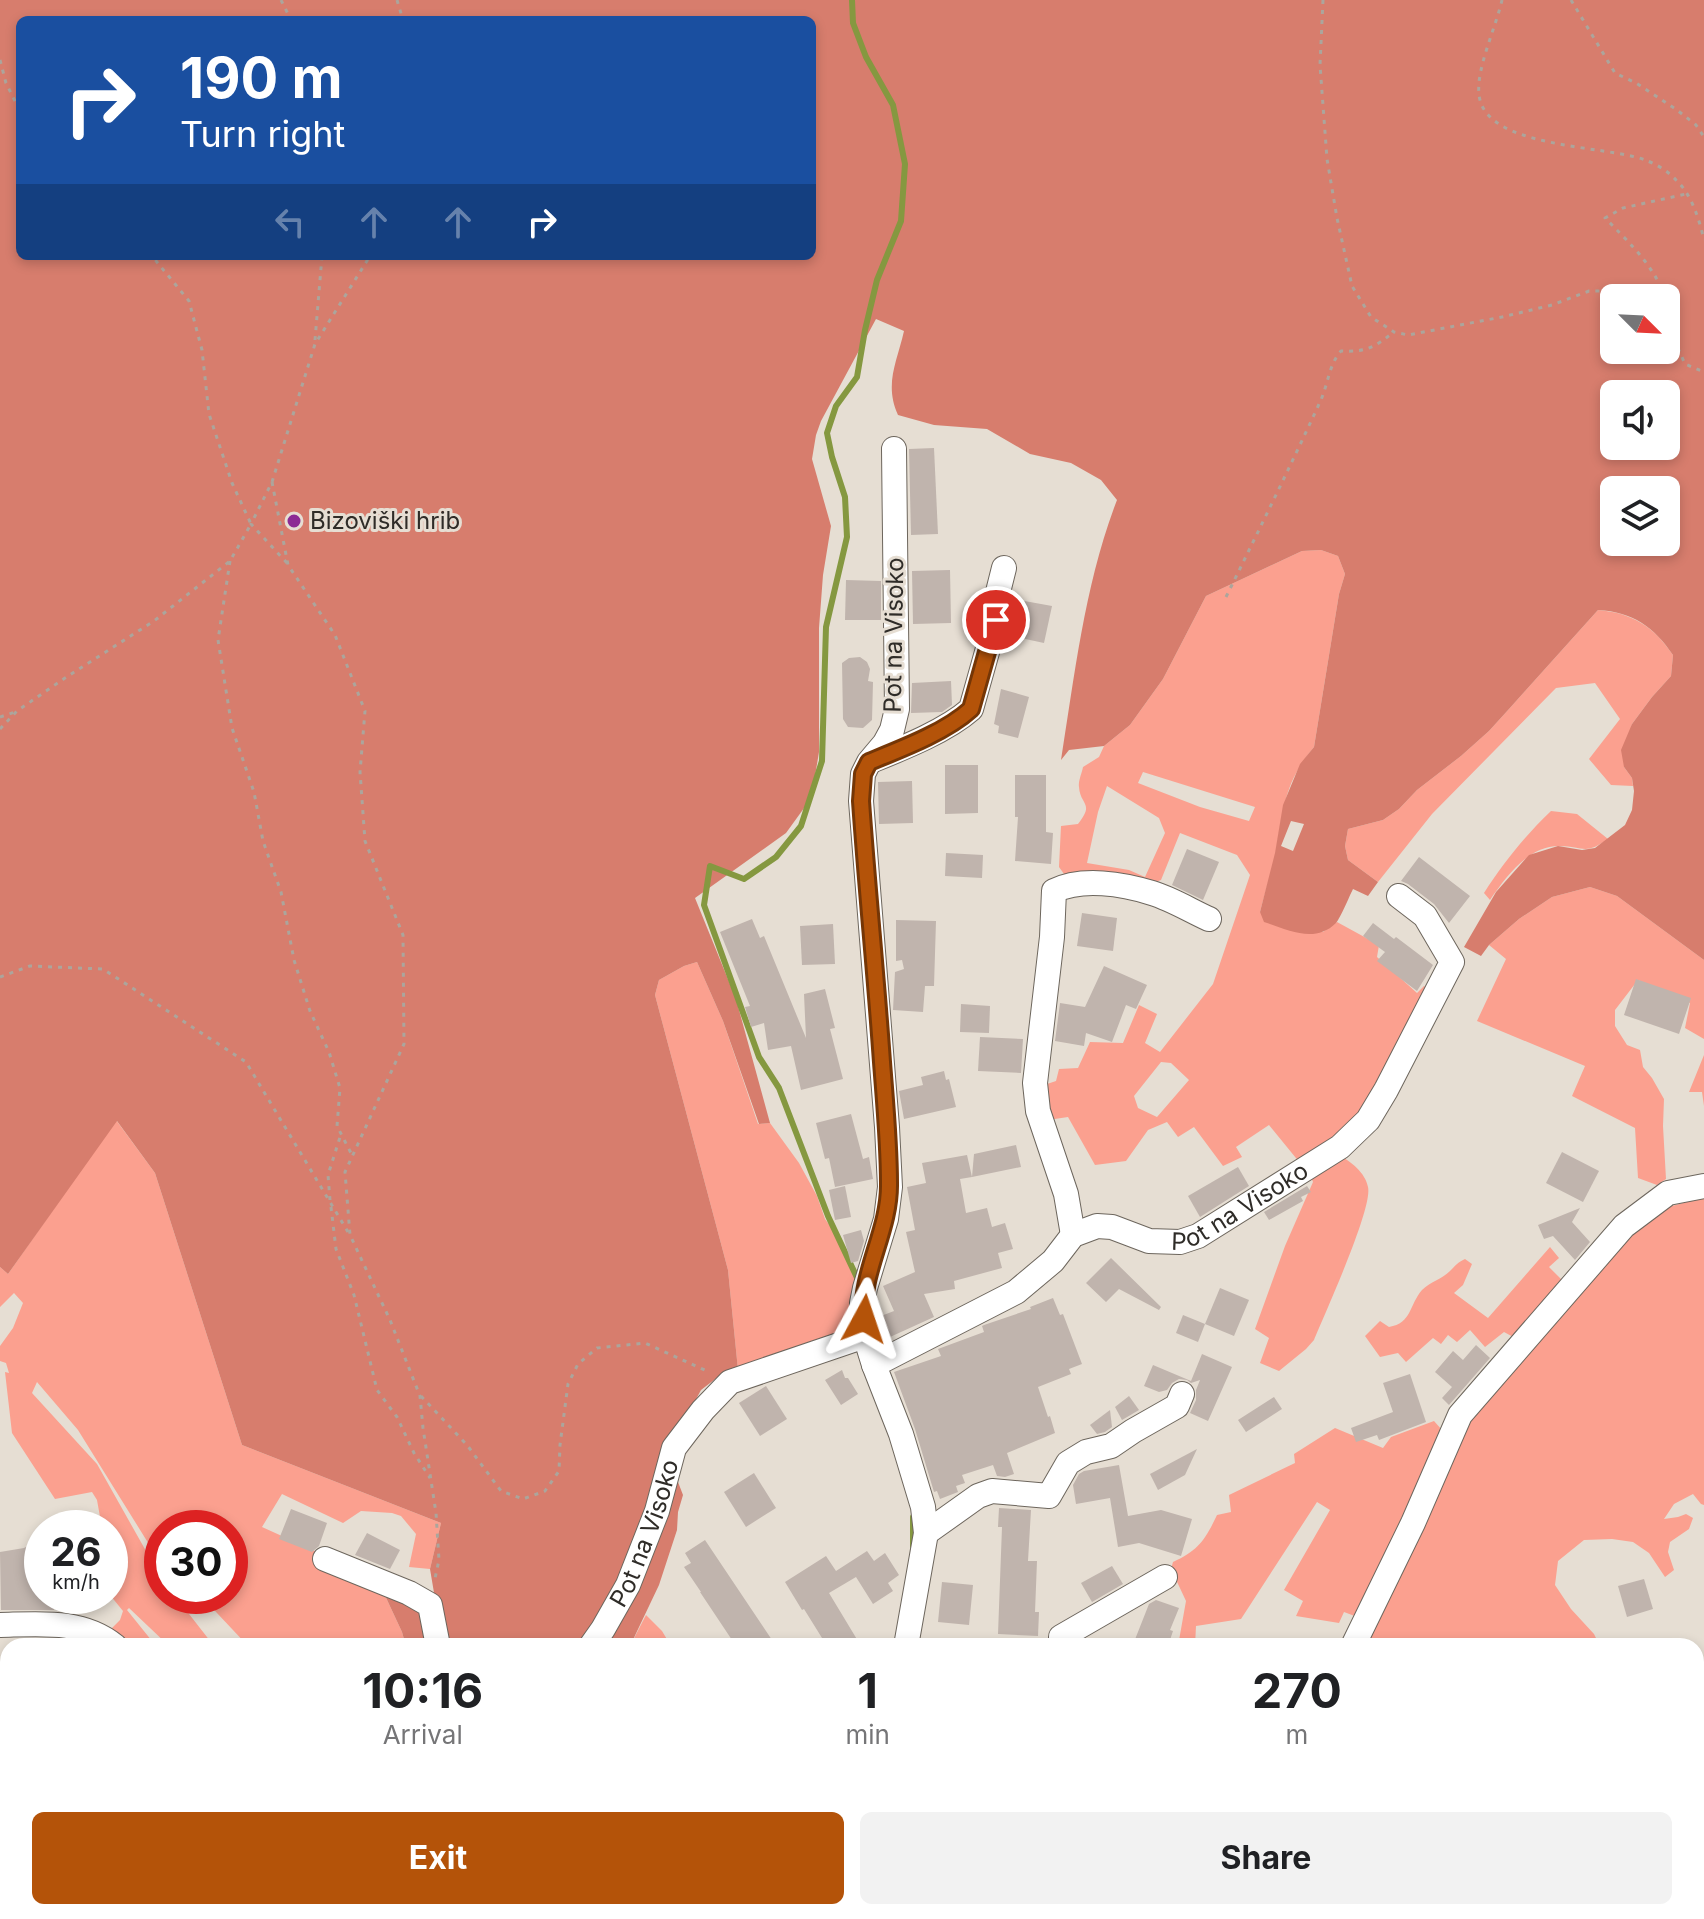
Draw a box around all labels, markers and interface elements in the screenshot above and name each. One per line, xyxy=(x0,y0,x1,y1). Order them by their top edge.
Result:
text: 190 m xyxy=(180,44,343,112)
icon: right xyxy=(48,48,152,152)
text: Turn right xyxy=(180,112,345,156)
icon: left xyxy=(268,200,312,244)
icon: ahead xyxy=(352,200,396,244)
icon: ahead xyxy=(436,200,480,244)
icon: right xyxy=(520,200,564,244)
north arrow xyxy=(1600,284,1680,364)
map controls xyxy=(1600,284,1680,556)
button: sound xyxy=(1600,380,1680,460)
button: layers xyxy=(1600,476,1680,556)
place label: Bizoviški hrib xyxy=(310,506,460,535)
marker: Bizoviški hrib xyxy=(285,512,303,530)
street label: Pot na Visoko xyxy=(878,557,909,713)
pin xyxy=(962,586,1030,654)
icon: arrive xyxy=(974,598,1018,642)
street label: Pot na Visoko xyxy=(1171,1156,1313,1256)
position arrow xyxy=(822,1277,906,1361)
street label: Pot na Visoko xyxy=(604,1456,684,1612)
speed limit sign: 30 xyxy=(144,1510,248,1614)
text: 26 xyxy=(50,1527,102,1576)
text: km/h xyxy=(52,1570,100,1594)
text: 10:16 xyxy=(362,1661,483,1720)
text: 1 xyxy=(857,1661,878,1720)
text: 270 xyxy=(1252,1661,1342,1720)
text: Arrival xyxy=(383,1719,463,1750)
text: min xyxy=(845,1719,890,1750)
text: m xyxy=(1286,1719,1308,1750)
button: Exit xyxy=(32,1812,844,1904)
button: Share xyxy=(860,1812,1672,1904)

